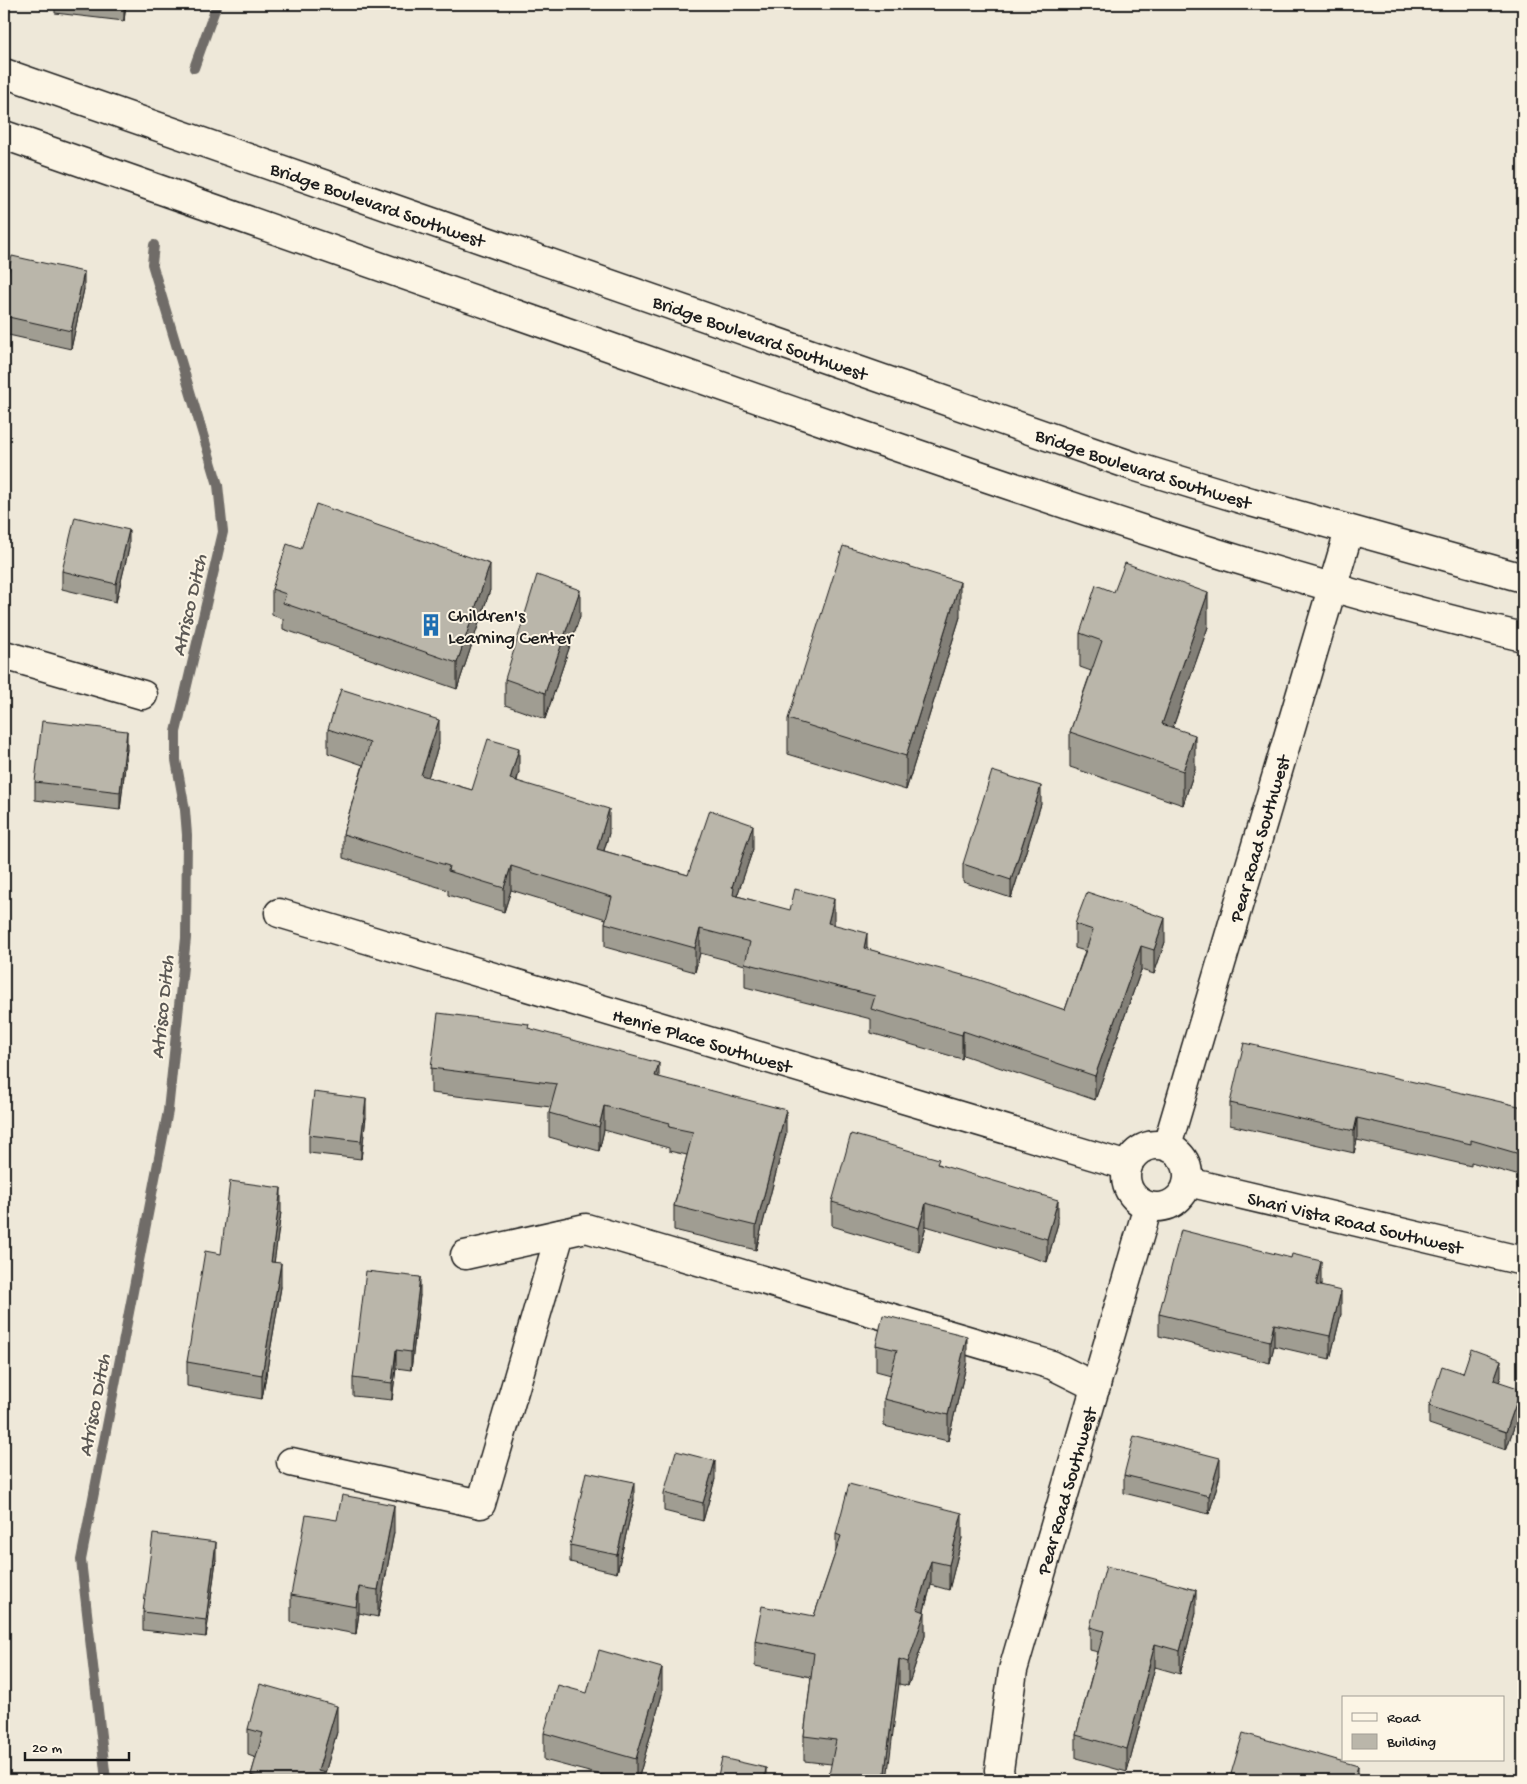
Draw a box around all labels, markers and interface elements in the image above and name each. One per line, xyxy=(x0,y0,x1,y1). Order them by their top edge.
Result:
street label: Bridge Boulevard Southwest xyxy=(266,158,489,255)
street label: Bridge Boulevard Southwest xyxy=(648,291,872,388)
street label: Bridge Boulevard Southwest xyxy=(1031,425,1255,517)
water label: Atrisco Ditch xyxy=(169,552,214,659)
place label: Children's Learning Center xyxy=(448,606,575,651)
building icon: Children's Learning Center xyxy=(418,612,444,638)
street label: Pear Road Southwest xyxy=(1226,751,1298,926)
water label: Atrisco Ditch xyxy=(148,954,181,1060)
street label: Henrie Place Southwest xyxy=(609,1005,796,1081)
street label: Shari Vista Road Southwest xyxy=(1245,1188,1467,1262)
water label: Atrisco Ditch xyxy=(75,1352,118,1459)
street label: Pear Road Southwest xyxy=(1033,1403,1104,1579)
legend xyxy=(1342,1696,1504,1762)
text: Road xyxy=(1387,1710,1421,1728)
scale bar xyxy=(25,1729,129,1761)
text: Building xyxy=(1386,1734,1436,1752)
text: 20 m xyxy=(32,1740,62,1758)

